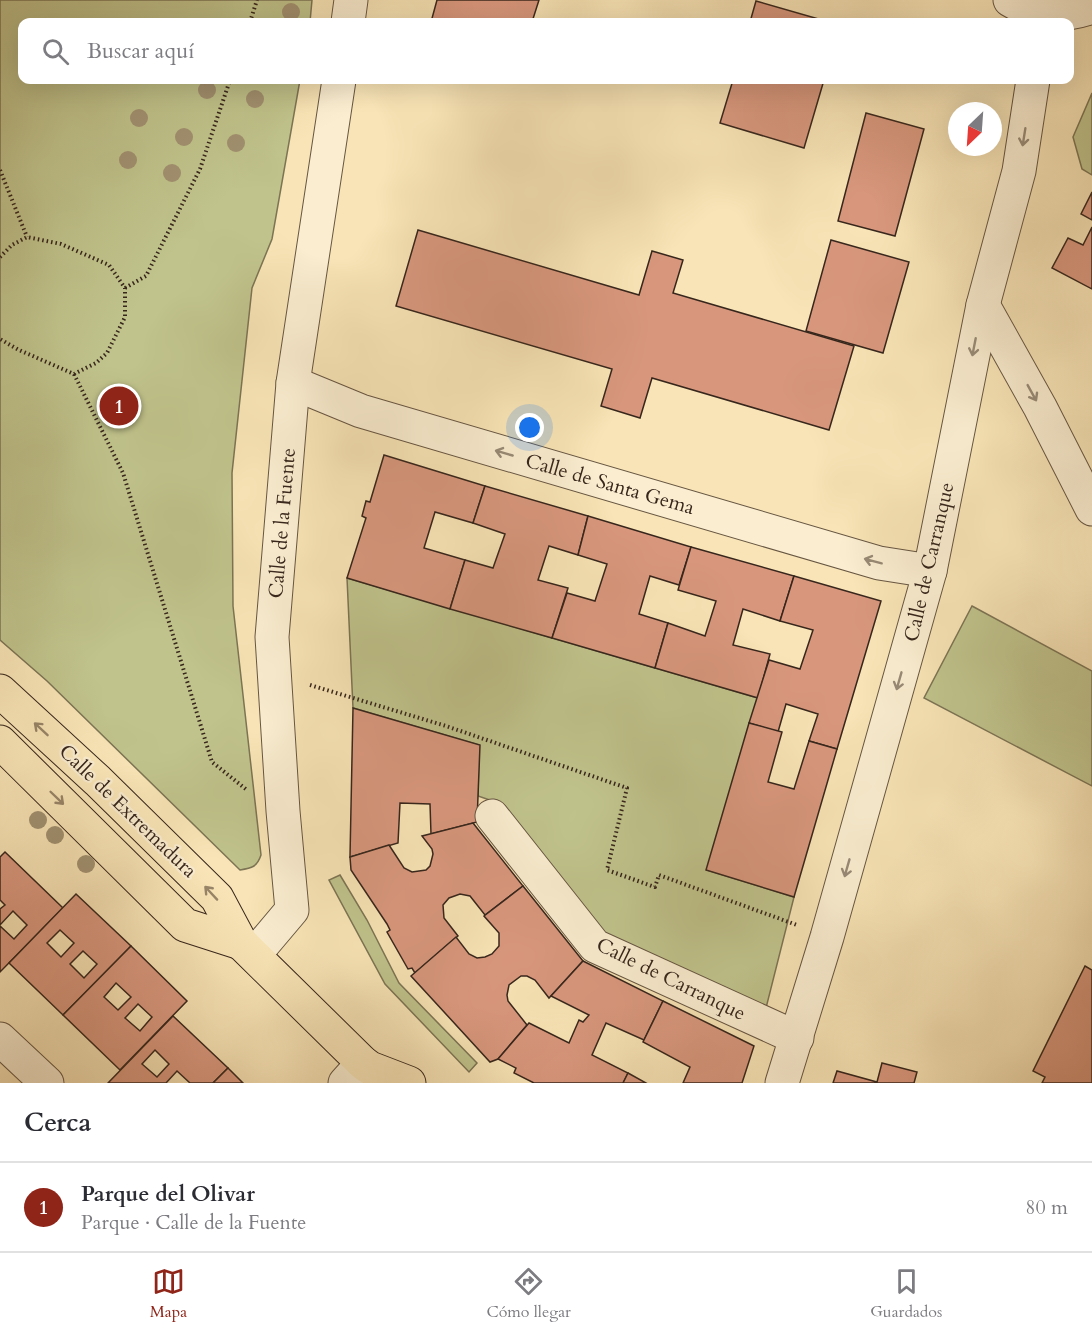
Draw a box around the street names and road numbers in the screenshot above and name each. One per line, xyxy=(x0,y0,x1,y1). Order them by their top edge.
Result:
street label: Calle de la Fuente xyxy=(262,447,302,599)
street label: Calle de Santa Gema xyxy=(522,447,698,521)
street label: Calle de Carranque xyxy=(898,480,960,644)
street label: Calle de Extremadura xyxy=(53,738,203,884)
street label: Calle de Carranque xyxy=(592,931,750,1027)

